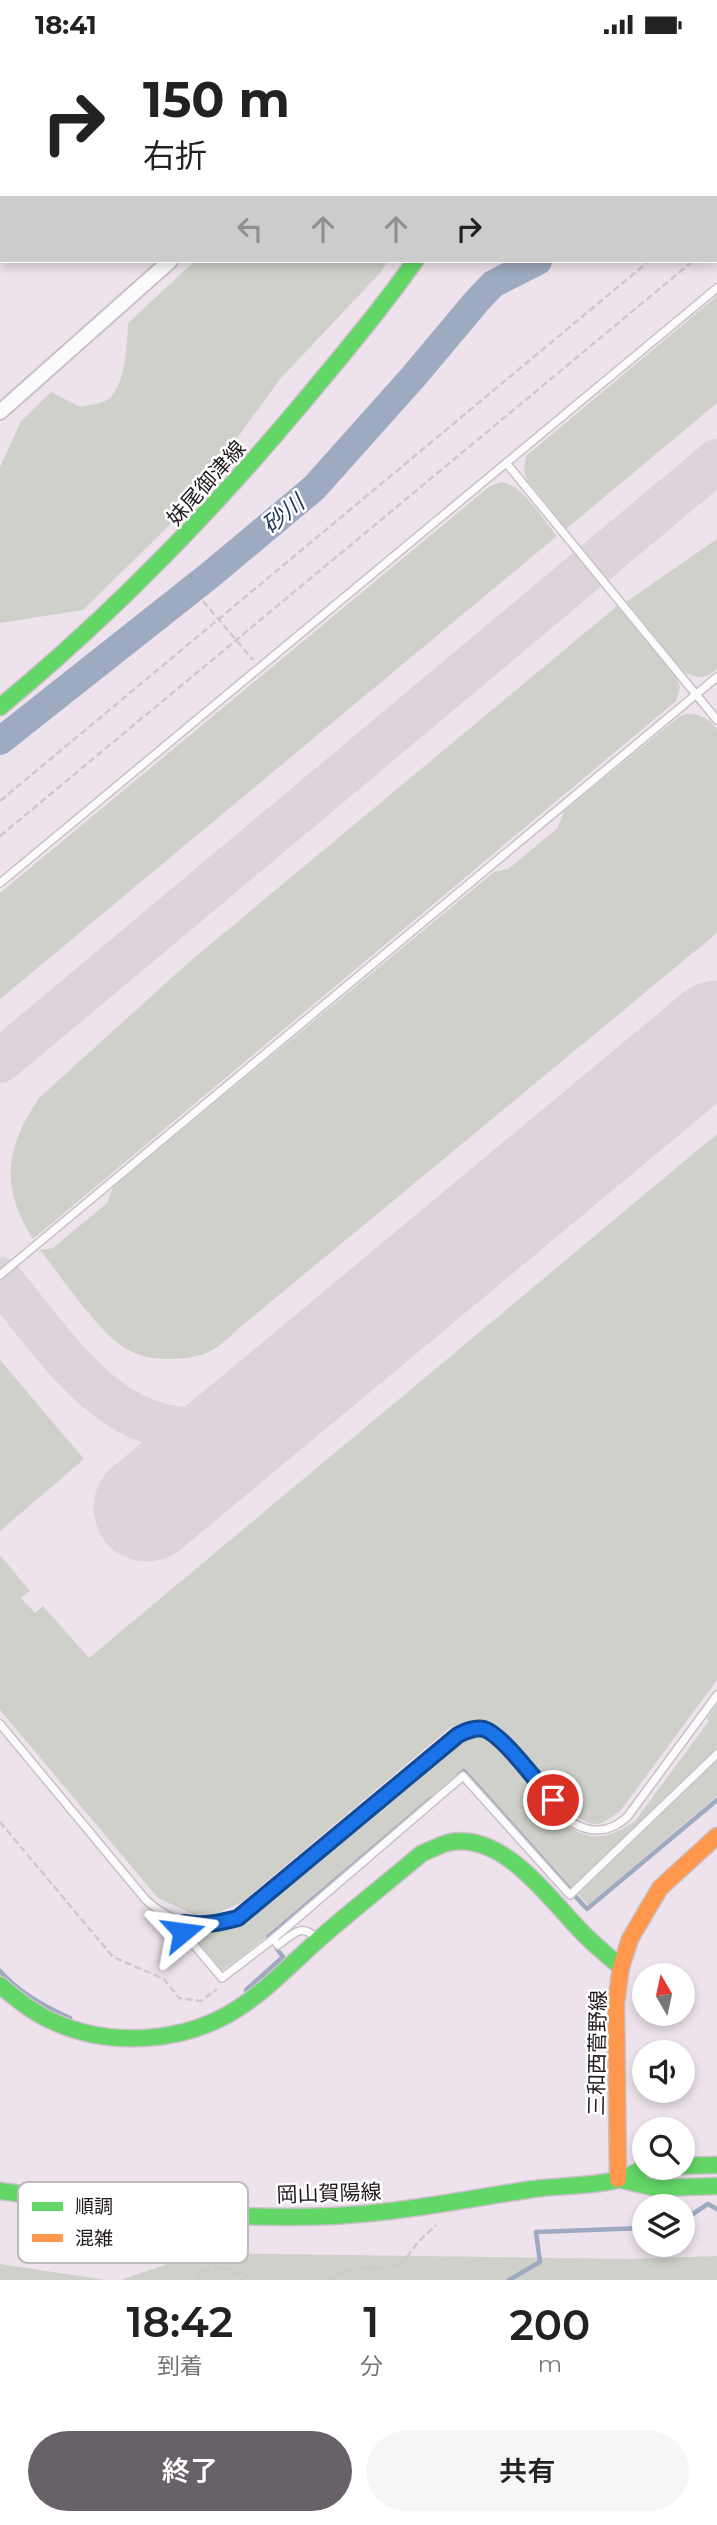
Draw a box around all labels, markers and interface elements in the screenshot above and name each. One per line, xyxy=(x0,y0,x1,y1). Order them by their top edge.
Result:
text: 18:41 xyxy=(35,9,97,41)
text: 150 m xyxy=(143,70,290,129)
icon: right xyxy=(28,77,119,168)
text: 右折 xyxy=(143,136,207,175)
icon: left xyxy=(231,210,269,248)
icon: ahead xyxy=(304,210,342,248)
icon: ahead xyxy=(377,210,415,248)
icon: right xyxy=(450,210,488,248)
street label: 妹尾御津線 xyxy=(162,436,250,530)
water label: 砂川 xyxy=(256,487,312,539)
pin xyxy=(523,1770,583,1830)
icon: arrive xyxy=(534,1781,572,1819)
position arrow xyxy=(146,1895,220,1969)
north arrow xyxy=(632,1963,695,2027)
map controls xyxy=(632,1963,695,2257)
street label: 三和西菅野線 xyxy=(583,1990,611,2116)
button: sound xyxy=(632,2040,695,2103)
button: search xyxy=(632,2117,695,2180)
street label: 岡山賀陽線 xyxy=(276,2179,382,2207)
legend xyxy=(18,2182,248,2263)
button: layers xyxy=(632,2194,695,2257)
text: 順調 xyxy=(75,2195,113,2218)
text: 混雑 xyxy=(75,2227,113,2250)
text: 18:42 xyxy=(127,2296,233,2348)
text: 1 xyxy=(363,2296,379,2348)
text: 200 xyxy=(509,2299,590,2351)
text: m xyxy=(538,2350,562,2378)
text: 到着 xyxy=(157,2352,203,2380)
text: 分 xyxy=(360,2352,383,2380)
button: 終了 xyxy=(28,2431,352,2511)
button: 共有 xyxy=(366,2431,689,2511)

